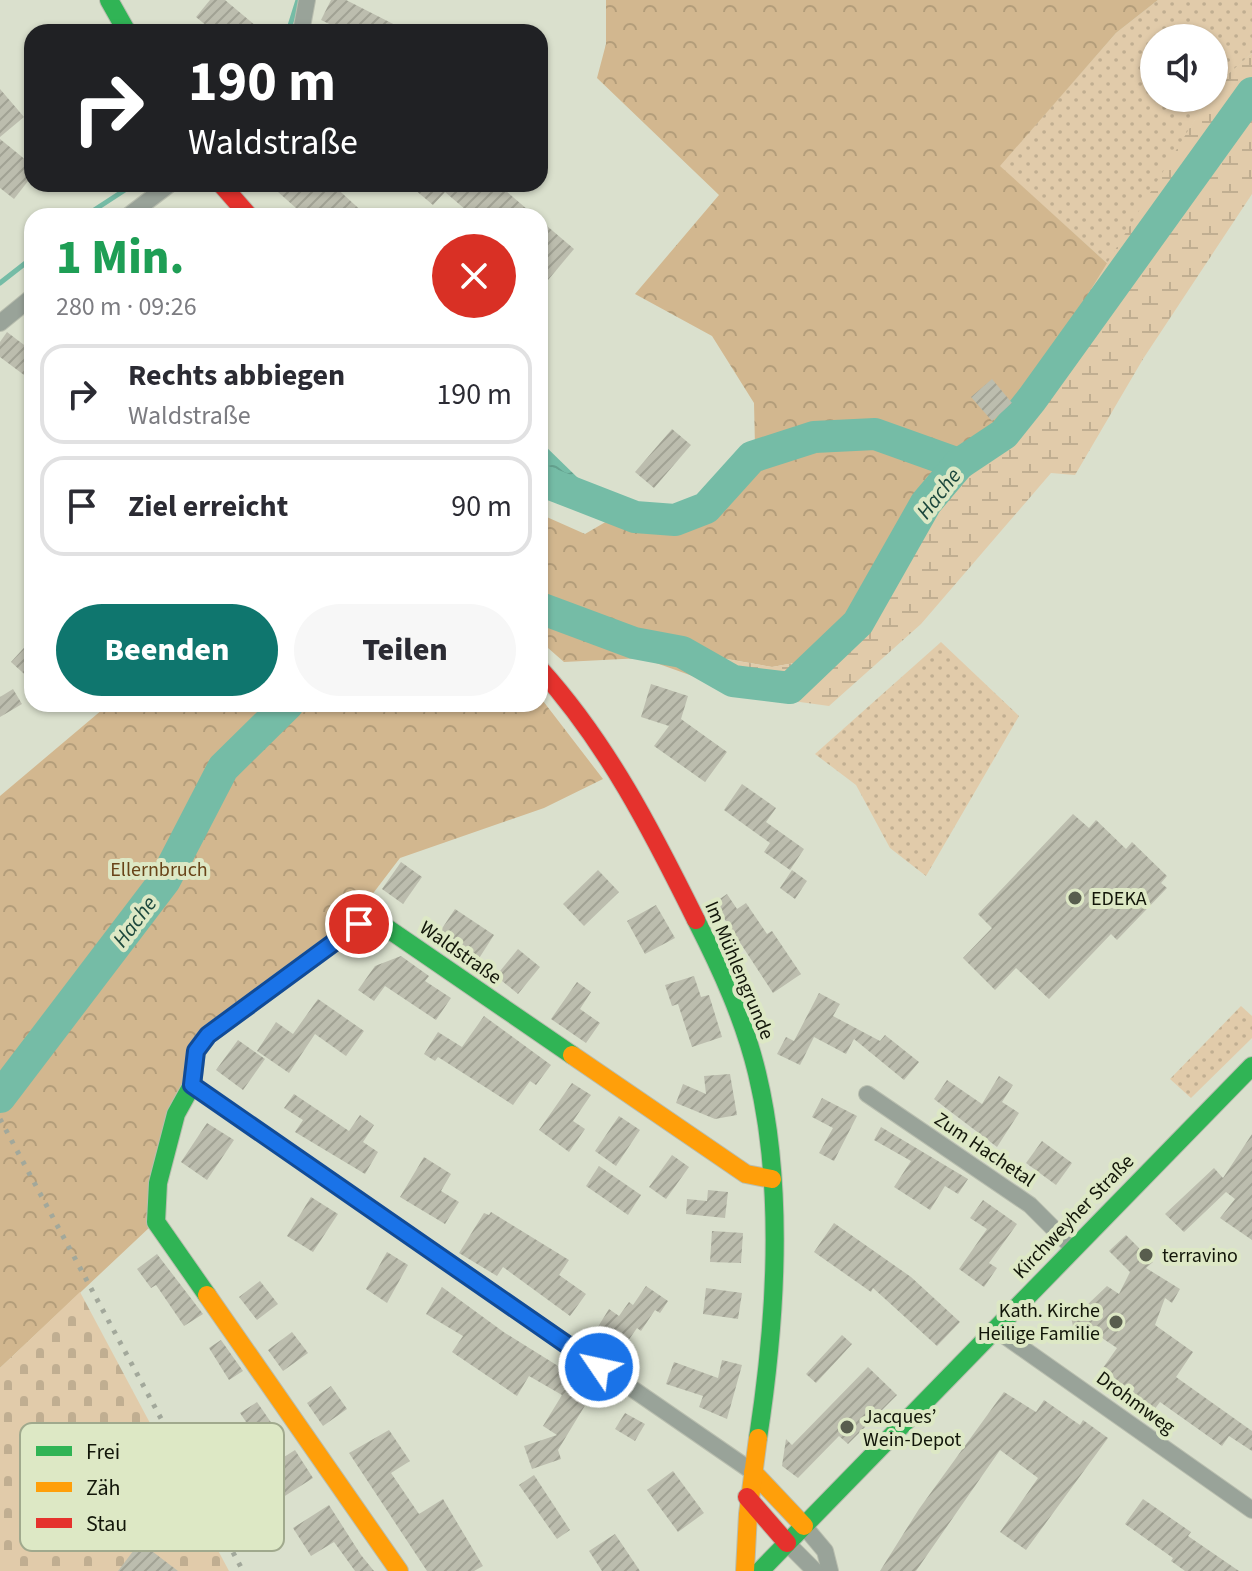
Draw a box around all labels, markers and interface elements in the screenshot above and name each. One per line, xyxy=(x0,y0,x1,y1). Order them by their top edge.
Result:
map controls xyxy=(1140,24,1228,112)
button: sound xyxy=(1140,24,1228,112)
text: 190 m xyxy=(188,43,336,122)
icon: right xyxy=(56,56,160,160)
text: Waldstraße xyxy=(188,117,358,168)
text: 1 Min. xyxy=(56,224,184,292)
button: close xyxy=(432,234,516,318)
text: 280 m · 09:26 xyxy=(56,288,197,325)
text: Rechts abbiegen xyxy=(128,354,345,397)
icon: right xyxy=(60,372,104,416)
text: 190 m xyxy=(436,373,512,416)
text: Waldstraße xyxy=(128,397,251,434)
water label: Hache xyxy=(909,461,969,526)
icon: arrive xyxy=(60,484,104,528)
text: Ziel erreicht xyxy=(128,485,288,528)
text: 90 m xyxy=(451,485,512,528)
button: Beenden xyxy=(56,604,278,696)
button: Teilen xyxy=(294,604,516,696)
park label: Ellernbruch xyxy=(110,856,208,884)
place label: EDEKA xyxy=(1091,885,1147,913)
water label: Hache xyxy=(105,889,165,954)
marker: EDEKA xyxy=(1066,889,1084,907)
pin xyxy=(325,890,393,958)
street label: Im Mühlengrunde xyxy=(697,897,781,1044)
icon: arrive xyxy=(337,902,381,946)
street label: Waldstraße xyxy=(414,914,507,991)
street label: Zum Hachetal xyxy=(928,1106,1040,1194)
street label: Kirchweyher Straße xyxy=(1007,1148,1141,1285)
place label: terravino xyxy=(1162,1242,1238,1270)
marker: terravino xyxy=(1137,1246,1155,1264)
place label: Kath. Kirche Heilige Familie xyxy=(978,1297,1100,1348)
marker: Kath. Kirche Heilige Familie xyxy=(1107,1313,1125,1331)
position arrow xyxy=(557,1325,641,1409)
street label: Drohmweg xyxy=(1090,1365,1181,1441)
place label: Jacques’ Wein-Depot xyxy=(863,1403,962,1454)
marker: Jacques’ Wein-Depot xyxy=(838,1418,856,1436)
legend xyxy=(20,1423,284,1551)
text: Frei xyxy=(86,1436,120,1468)
text: Zäh xyxy=(86,1472,121,1504)
text: Stau xyxy=(86,1508,127,1540)

